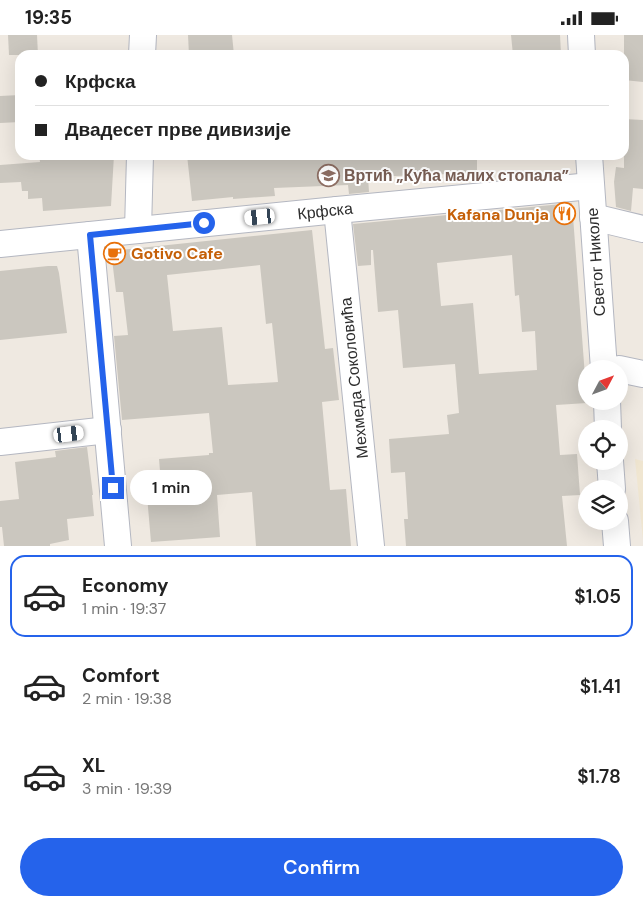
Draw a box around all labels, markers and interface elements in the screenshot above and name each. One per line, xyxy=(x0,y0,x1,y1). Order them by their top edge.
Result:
text: 19:35 xyxy=(25,5,72,30)
text: Крфска xyxy=(65,69,135,94)
text: Двадесет прве дивизије xyxy=(65,117,291,142)
school or university icon: Вртић „Кућа малих стопала” xyxy=(316,163,340,187)
place label: Вртић „Кућа малих стопала” xyxy=(344,165,569,186)
street label: Крфска xyxy=(296,198,354,224)
restaurant icon: Kafana Dunja xyxy=(553,202,577,226)
place label: Kafana Dunja xyxy=(447,204,549,225)
street label: Светог Николе xyxy=(582,207,610,317)
car xyxy=(244,208,275,226)
route start xyxy=(193,212,215,234)
cafe icon: Gotivo Cafe xyxy=(103,241,127,265)
place label: Gotivo Cafe xyxy=(131,243,223,264)
street label: Мехмеда Соколовића xyxy=(335,296,373,460)
north arrow xyxy=(578,360,628,410)
map controls xyxy=(578,360,628,530)
button: locate xyxy=(578,420,628,470)
car xyxy=(53,425,84,443)
callout: 1 min xyxy=(130,471,213,505)
route end xyxy=(102,477,124,499)
text: 1 min xyxy=(152,477,190,498)
button: layers xyxy=(578,480,628,530)
text: Economy xyxy=(82,573,169,598)
icon: car xyxy=(22,574,67,619)
text: $1.05 xyxy=(574,584,621,609)
text: 1 min · 19:37 xyxy=(82,598,166,619)
text: Comfort xyxy=(82,663,160,688)
icon: car xyxy=(22,664,67,709)
text: $1.41 xyxy=(580,674,621,699)
text: 2 min · 19:38 xyxy=(82,688,172,709)
text: XL xyxy=(82,753,105,778)
icon: car xyxy=(22,754,67,799)
text: $1.78 xyxy=(577,764,621,789)
text: 3 min · 19:39 xyxy=(82,778,172,799)
button: Confirm xyxy=(20,838,623,896)

